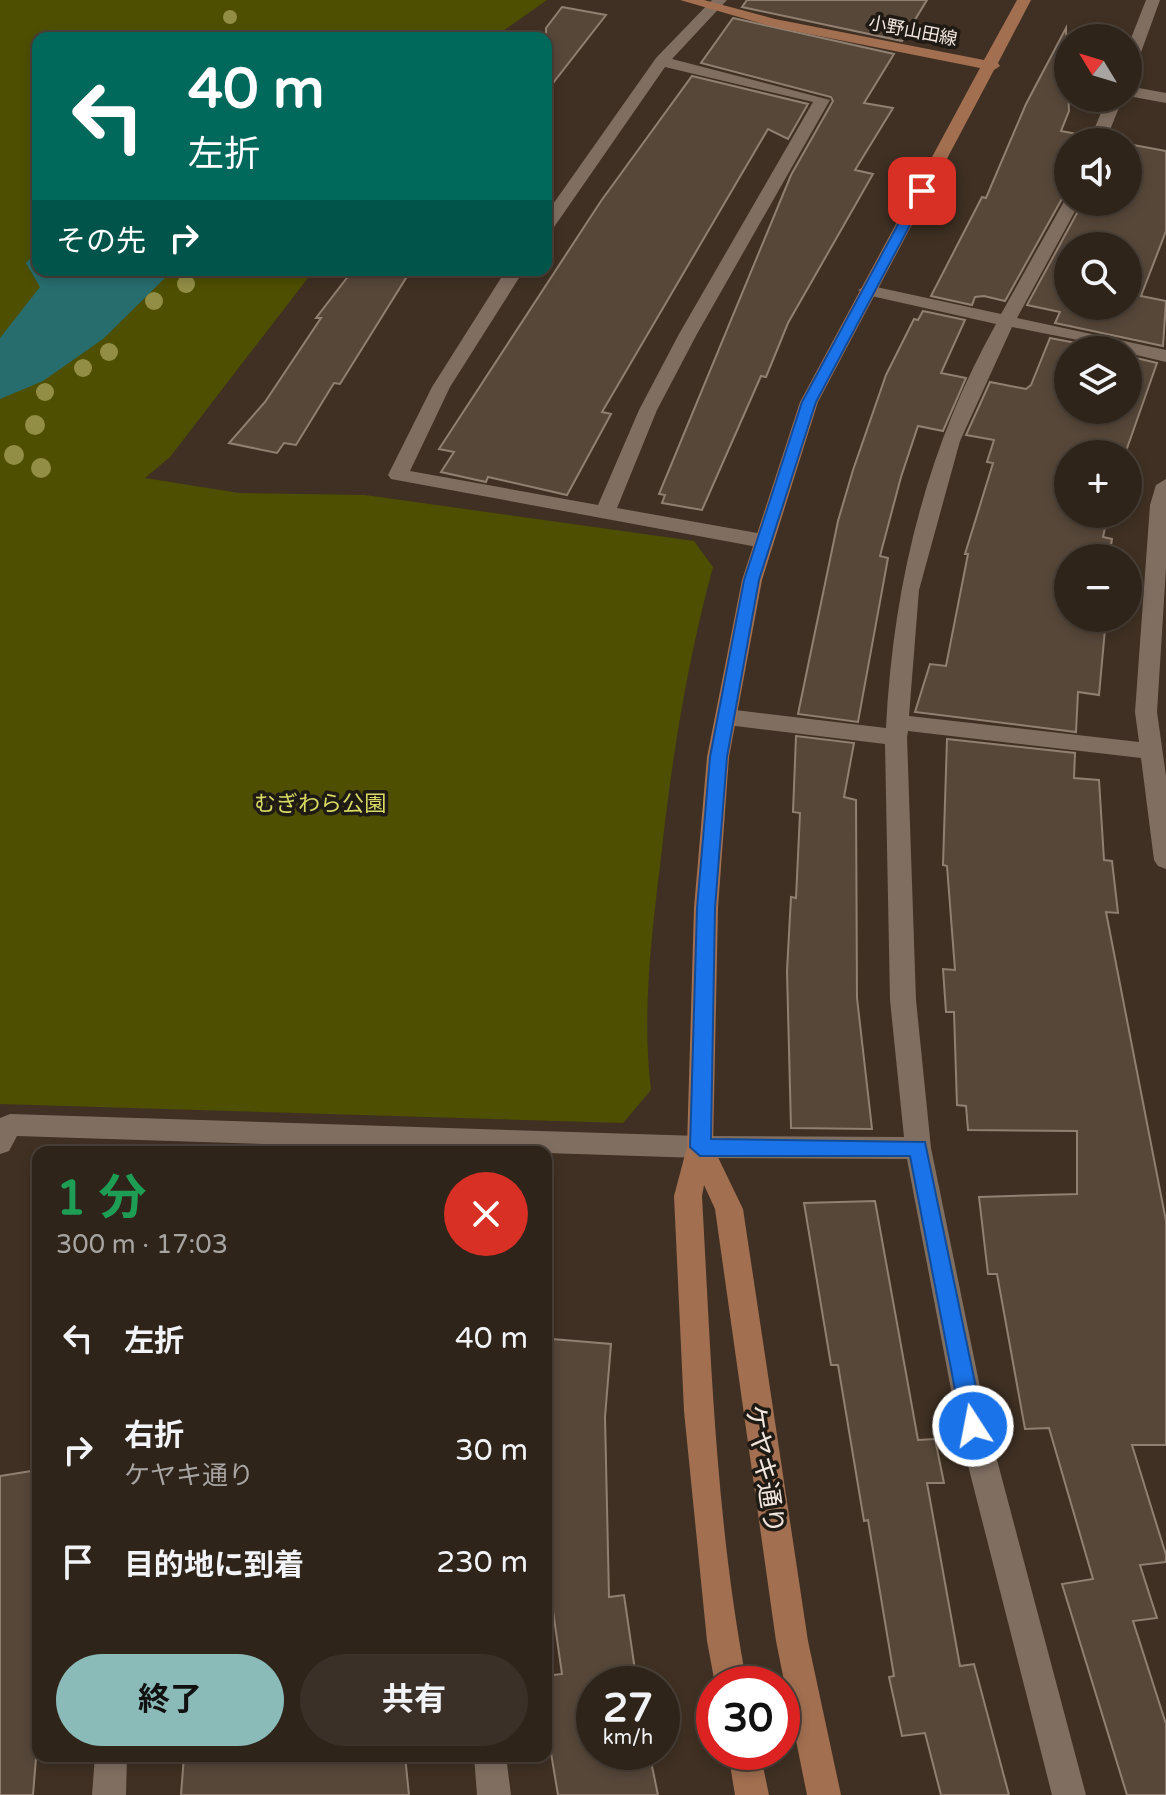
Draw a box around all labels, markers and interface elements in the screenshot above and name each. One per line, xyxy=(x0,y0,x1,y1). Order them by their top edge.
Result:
street label: 小野山田線 xyxy=(867,12,959,50)
north arrow xyxy=(1054,24,1142,112)
map controls xyxy=(1054,24,1142,632)
text: 40 m xyxy=(188,56,324,123)
icon: left xyxy=(56,64,160,168)
button: sound xyxy=(1054,128,1142,216)
text: 左折 xyxy=(188,133,260,176)
pin xyxy=(888,157,956,225)
icon: arrive xyxy=(900,169,944,213)
icon: right xyxy=(162,216,206,260)
text: その先 xyxy=(56,223,146,260)
button: search xyxy=(1054,232,1142,320)
button: layers xyxy=(1054,336,1142,424)
button: + xyxy=(1054,440,1142,528)
button: − xyxy=(1054,544,1142,632)
park label: むぎわら公園 xyxy=(254,791,386,817)
text: 1 分 xyxy=(56,1170,147,1228)
button: close xyxy=(444,1172,528,1256)
text: 300 m · 17:03 xyxy=(56,1229,228,1260)
icon: left xyxy=(56,1316,100,1360)
text: 40 m xyxy=(455,1320,528,1357)
text: 左折 xyxy=(124,1323,184,1360)
position arrow xyxy=(931,1384,1015,1468)
street label: ケヤキ通り xyxy=(739,1402,790,1536)
text: 右折 xyxy=(124,1417,184,1454)
icon: right xyxy=(56,1428,100,1472)
text: 30 m xyxy=(455,1432,528,1469)
text: ケヤキ通り xyxy=(124,1460,254,1491)
icon: arrive xyxy=(56,1540,100,1584)
text: 230 m xyxy=(436,1544,528,1581)
text: 目的地に到着 xyxy=(124,1547,304,1584)
button: 終了 xyxy=(56,1654,284,1746)
button: 共有 xyxy=(300,1654,528,1746)
speed limit sign: 30 xyxy=(696,1666,800,1770)
text: 27 xyxy=(603,1684,653,1732)
text: km/h xyxy=(603,1726,653,1750)

